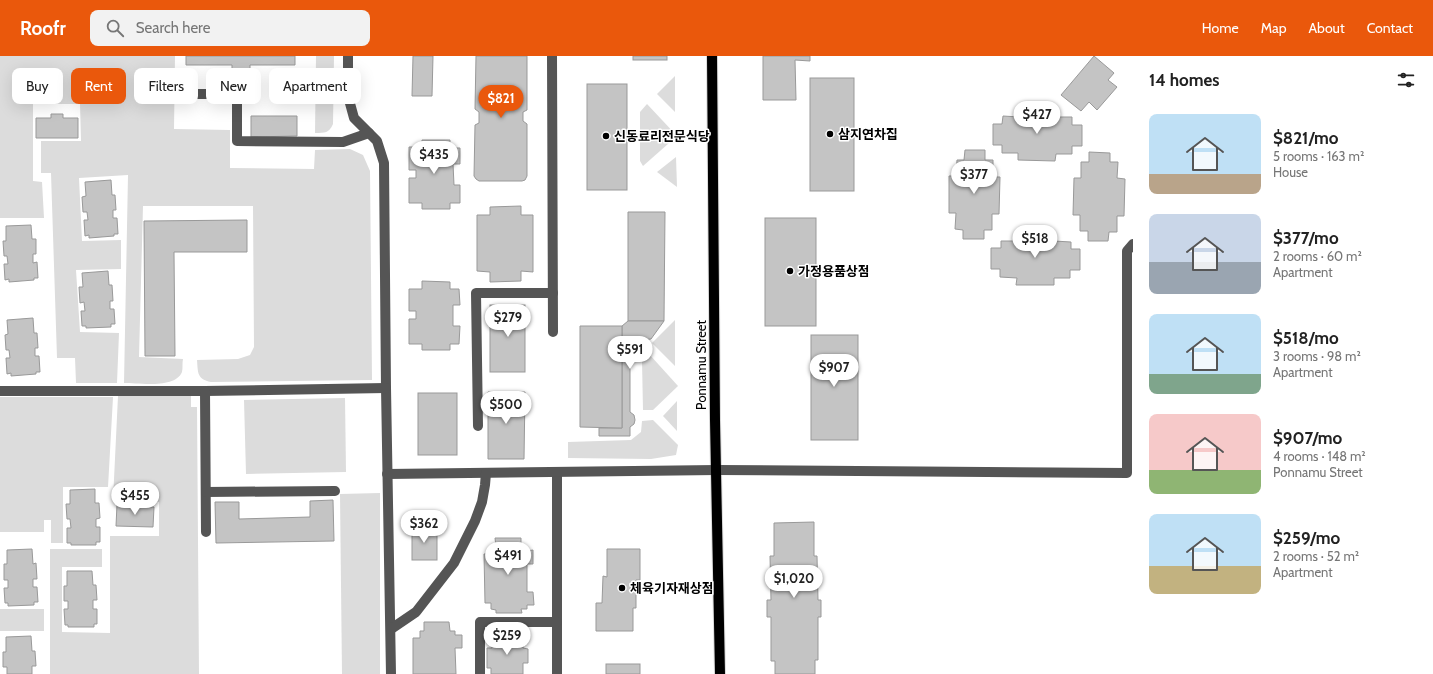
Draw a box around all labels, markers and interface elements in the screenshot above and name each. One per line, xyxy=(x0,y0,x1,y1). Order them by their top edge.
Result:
search box xyxy=(90,10,370,46)
text: Roofr xyxy=(20,17,66,40)
icon: search xyxy=(104,17,126,39)
text: Search here xyxy=(136,19,210,37)
text: Home xyxy=(1202,19,1239,37)
text: Map xyxy=(1261,19,1286,37)
text: About xyxy=(1308,19,1345,37)
text: Contact xyxy=(1367,19,1413,37)
chip: Buy xyxy=(12,68,63,104)
chip: Rent xyxy=(71,68,126,104)
chip: Filters xyxy=(134,68,198,104)
chip: New xyxy=(206,68,261,104)
chip: Apartment xyxy=(269,68,361,104)
icon: filters xyxy=(1395,69,1417,91)
text: 14 homes xyxy=(1149,70,1219,90)
pin: $821 xyxy=(477,85,525,119)
text: $821 xyxy=(487,90,515,106)
pin: $427 xyxy=(1013,101,1061,135)
text: $427 xyxy=(1022,106,1052,122)
place label: 삼지연차집 xyxy=(838,126,898,142)
place label: 신동료리전문식당 xyxy=(614,128,710,144)
text: $821/mo xyxy=(1273,128,1339,148)
marker: 삼지연차집 xyxy=(825,129,835,139)
icon: home xyxy=(1181,130,1229,178)
marker: 신동료리전문식당 xyxy=(601,131,611,141)
pin: $435 xyxy=(410,141,458,175)
text: $435 xyxy=(419,146,449,162)
text: 5 rooms · 163 m² xyxy=(1273,148,1364,164)
pin: $377 xyxy=(950,161,998,195)
text: House xyxy=(1273,164,1308,180)
text: $377 xyxy=(960,166,988,182)
pin: $518 xyxy=(1011,225,1059,259)
text: $377/mo xyxy=(1273,228,1339,248)
text: $518 xyxy=(1021,230,1049,246)
icon: home xyxy=(1181,230,1229,278)
text: 2 rooms · 60 m² xyxy=(1273,248,1362,264)
place label: 가정용품상점 xyxy=(798,263,870,279)
text: Apartment xyxy=(1273,264,1333,280)
marker: 가정용품상점 xyxy=(785,266,795,276)
pin: $279 xyxy=(484,304,532,338)
text: $279 xyxy=(494,309,522,325)
street label: Ponnamu Street xyxy=(693,320,709,410)
text: $518/mo xyxy=(1273,328,1339,348)
icon: home xyxy=(1181,330,1229,378)
pin: $591 xyxy=(606,336,654,370)
text: $591 xyxy=(617,341,643,357)
text: 3 rooms · 98 m² xyxy=(1273,348,1361,364)
pin: $907 xyxy=(810,354,858,388)
text: $907 xyxy=(819,359,849,375)
text: Apartment xyxy=(1273,364,1333,380)
pin: $500 xyxy=(482,391,530,425)
text: $500 xyxy=(490,396,522,412)
text: $907/mo xyxy=(1273,428,1342,448)
icon: home xyxy=(1181,430,1229,478)
text: 4 rooms · 148 m² xyxy=(1273,448,1366,464)
text: Ponnamu Street xyxy=(1273,464,1363,480)
pin: $455 xyxy=(111,482,159,516)
text: $455 xyxy=(120,487,150,503)
pin: $362 xyxy=(400,510,448,544)
text: $362 xyxy=(410,515,438,531)
text: $259/mo xyxy=(1273,528,1340,548)
icon: home xyxy=(1181,530,1229,578)
pin: $491 xyxy=(484,542,532,576)
text: $491 xyxy=(494,547,522,563)
text: 2 rooms · 52 m² xyxy=(1273,548,1359,564)
text: Apartment xyxy=(1273,564,1333,580)
pin: $1,020 xyxy=(761,565,827,599)
text: $1,020 xyxy=(774,570,814,586)
place label: 체육기자재상점 xyxy=(630,580,714,596)
marker: 체육기자재상점 xyxy=(617,583,627,593)
pin: $259 xyxy=(483,622,531,656)
text: $259 xyxy=(493,627,521,643)

